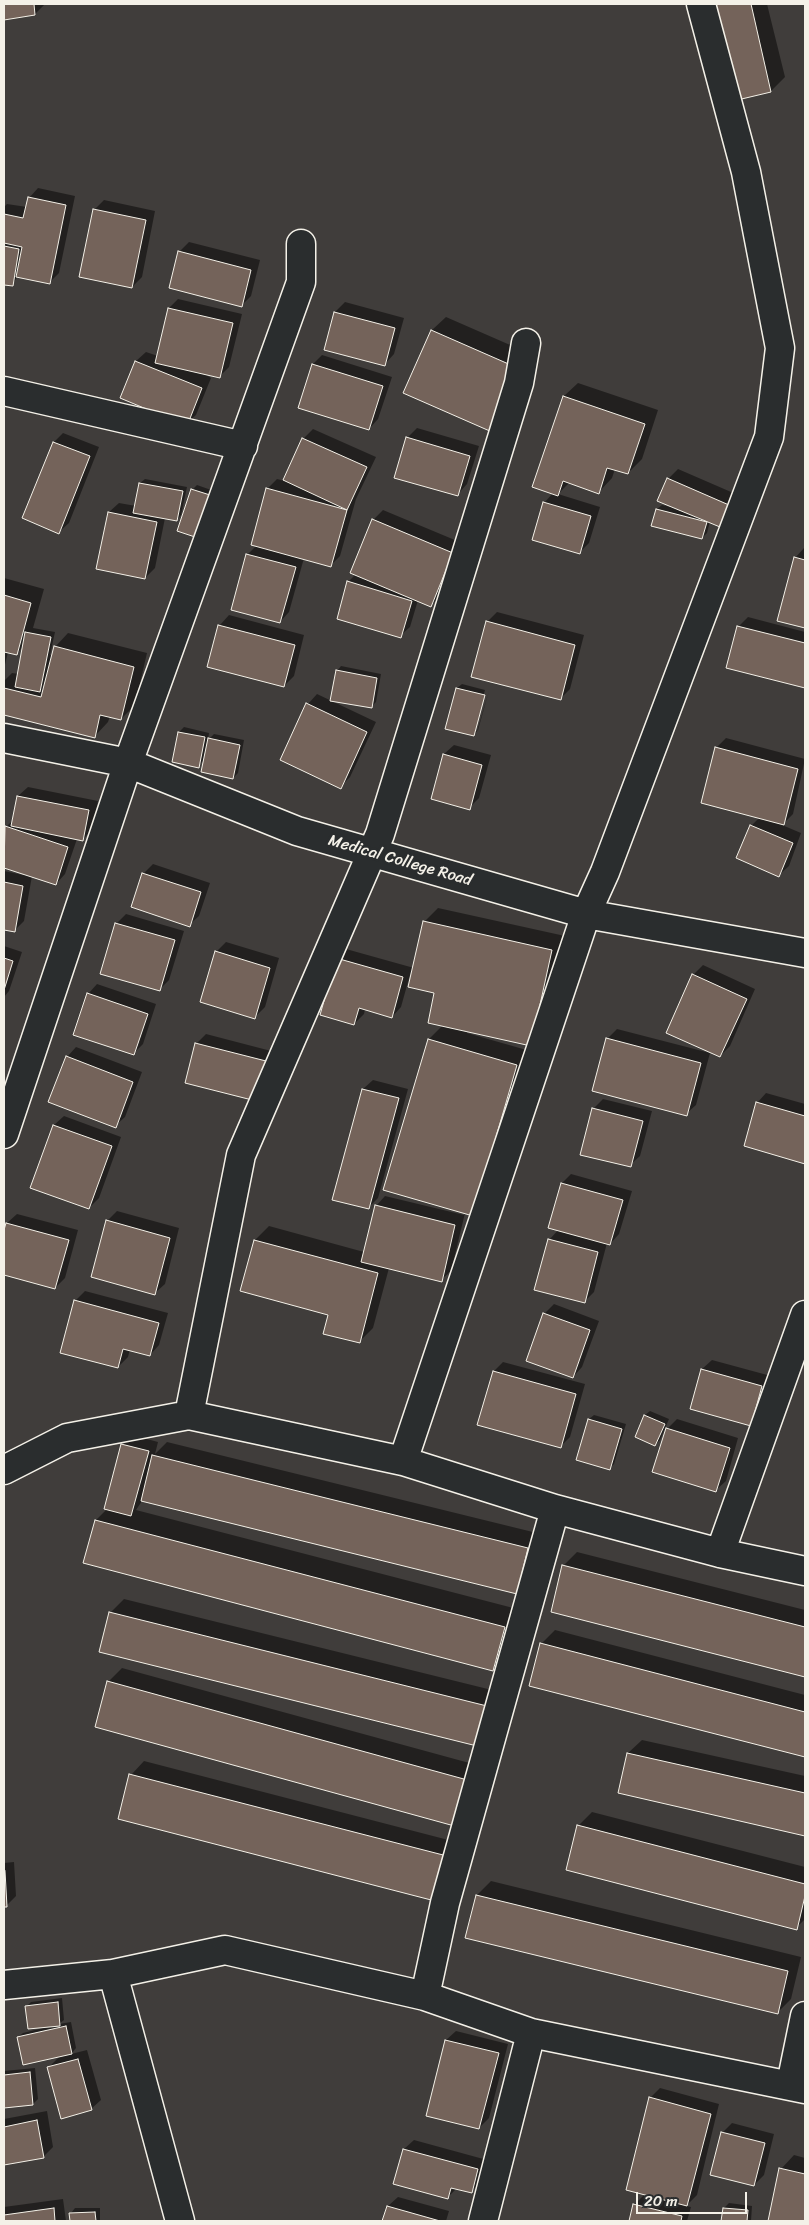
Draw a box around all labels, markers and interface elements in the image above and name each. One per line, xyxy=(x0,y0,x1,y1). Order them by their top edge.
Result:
street label: Medical College Road xyxy=(326,831,474,891)
scale bar xyxy=(639,2182,750,2214)
text: 20 m xyxy=(644,2188,678,2214)

